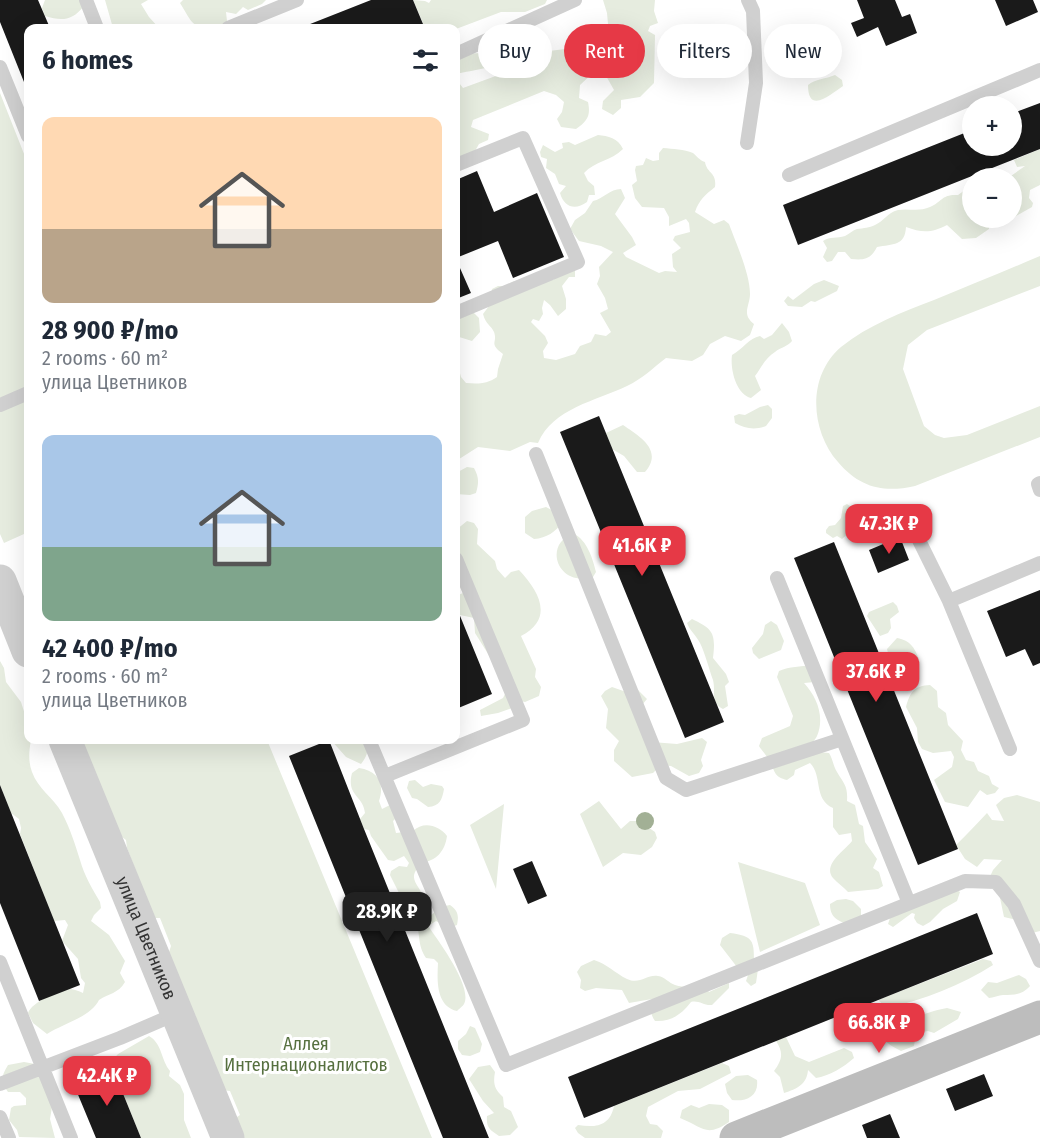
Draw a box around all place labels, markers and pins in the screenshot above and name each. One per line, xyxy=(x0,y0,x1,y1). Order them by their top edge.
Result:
pin: 47.3K ₽ xyxy=(834,504,944,555)
pin: 41.6K ₽ xyxy=(587,526,697,577)
pin: 37.6K ₽ xyxy=(821,652,931,703)
pin: 28.9K ₽ xyxy=(332,892,442,943)
pin: 66.8K ₽ xyxy=(824,1003,934,1054)
pin: 42.4K ₽ xyxy=(52,1056,162,1107)

